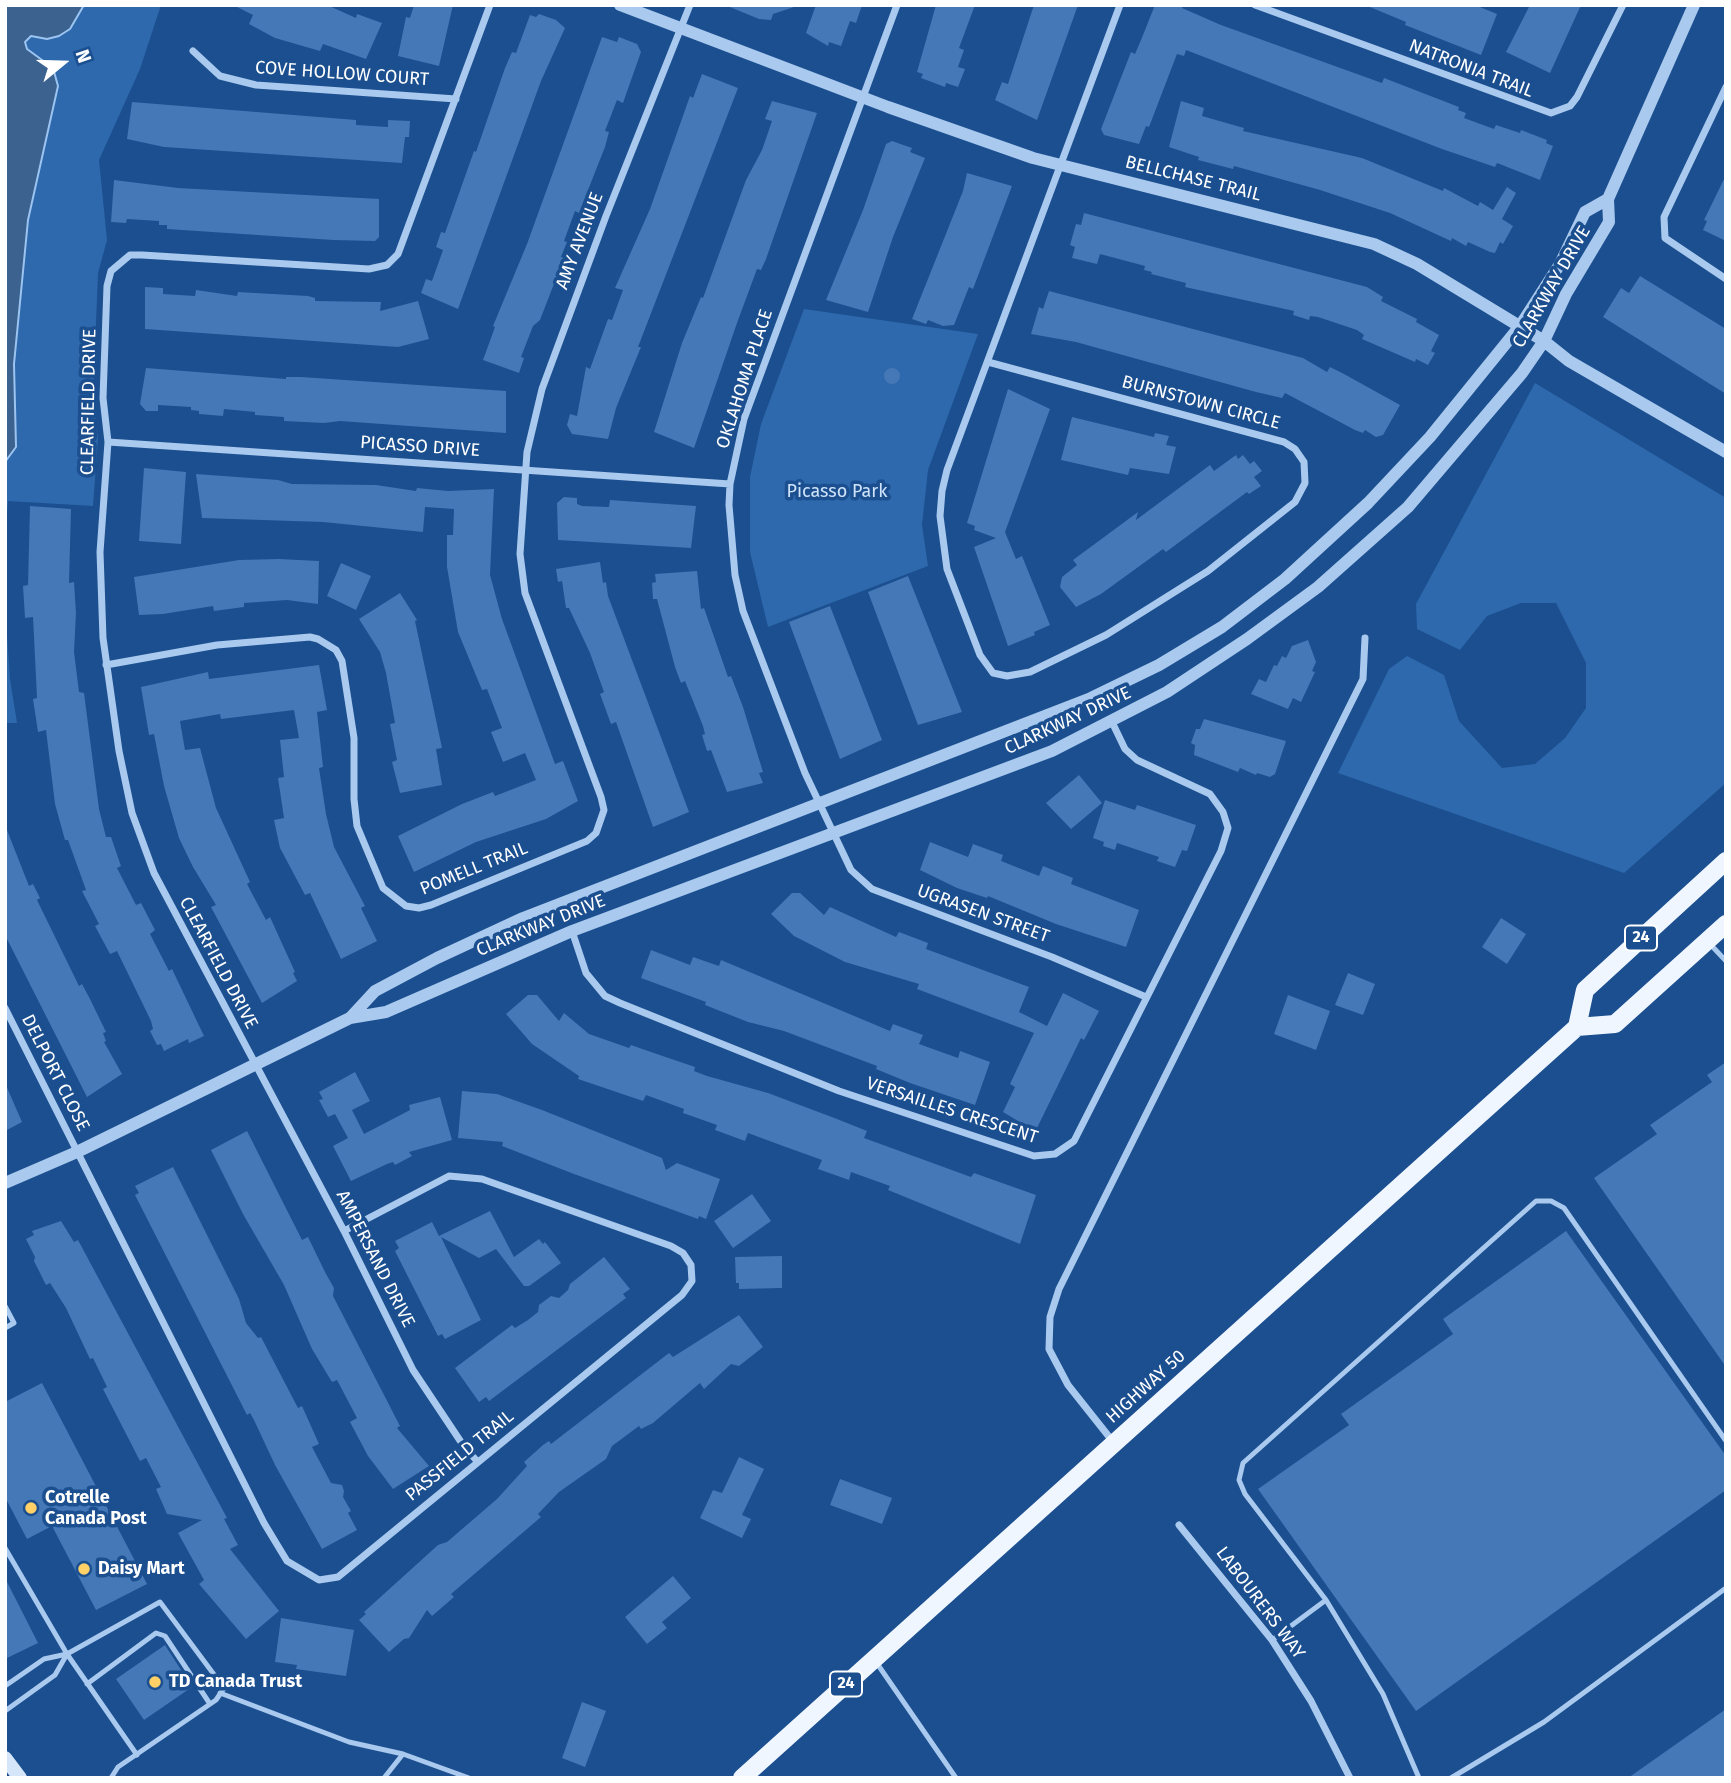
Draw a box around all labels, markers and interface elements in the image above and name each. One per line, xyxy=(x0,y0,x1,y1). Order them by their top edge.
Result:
north arrow xyxy=(28,28,98,98)
street label: NATRONIA TRAIL xyxy=(1406,35,1536,103)
text: N xyxy=(70,46,96,66)
street label: COVE HOLLOW COURT xyxy=(254,57,430,91)
street label: BELLCHASE TRAIL xyxy=(1123,152,1263,206)
street label: AMY AVENUE xyxy=(552,189,608,293)
street label: CLARKWAY DRIVE xyxy=(1508,222,1596,352)
street label: OKLAHOMA PLACE xyxy=(712,307,778,451)
street label: CLEARFIELD DRIVE xyxy=(77,329,101,475)
street label: BURNSTOWN CIRCLE xyxy=(1119,371,1283,435)
street label: PICASSO DRIVE xyxy=(359,432,481,462)
park label: Picasso Park xyxy=(787,481,887,503)
street label: CLARKWAY DRIVE xyxy=(1001,682,1135,760)
street label: POMELL TRAIL xyxy=(417,838,531,900)
street label: UGRASEN STREET xyxy=(914,880,1052,948)
street label: CLARKWAY DRIVE xyxy=(473,890,609,962)
street label: CLEARFIELD DRIVE xyxy=(174,893,262,1033)
road number: 24 xyxy=(1625,926,1657,950)
street label: DELPORT CLOSE xyxy=(16,1011,94,1135)
street label: VERSAILLES CRESCENT xyxy=(863,1073,1041,1149)
street label: AMPERSAND DRIVE xyxy=(331,1187,419,1331)
street label: HIGHWAY 50 xyxy=(1102,1346,1190,1428)
street label: PASSFIELD TRAIL xyxy=(402,1406,518,1506)
place label: Cotrelle Canada Post xyxy=(45,1487,147,1530)
marker: Cotrelle Canada Post xyxy=(23,1500,39,1516)
street label: LABOURERS WAY xyxy=(1211,1543,1309,1663)
place label: Daisy Mart xyxy=(98,1558,185,1580)
marker: Daisy Mart xyxy=(76,1561,92,1577)
place label: TD Canada Trust xyxy=(169,1671,302,1693)
road number: 24 xyxy=(830,1672,862,1696)
marker: TD Canada Trust xyxy=(147,1674,163,1690)

